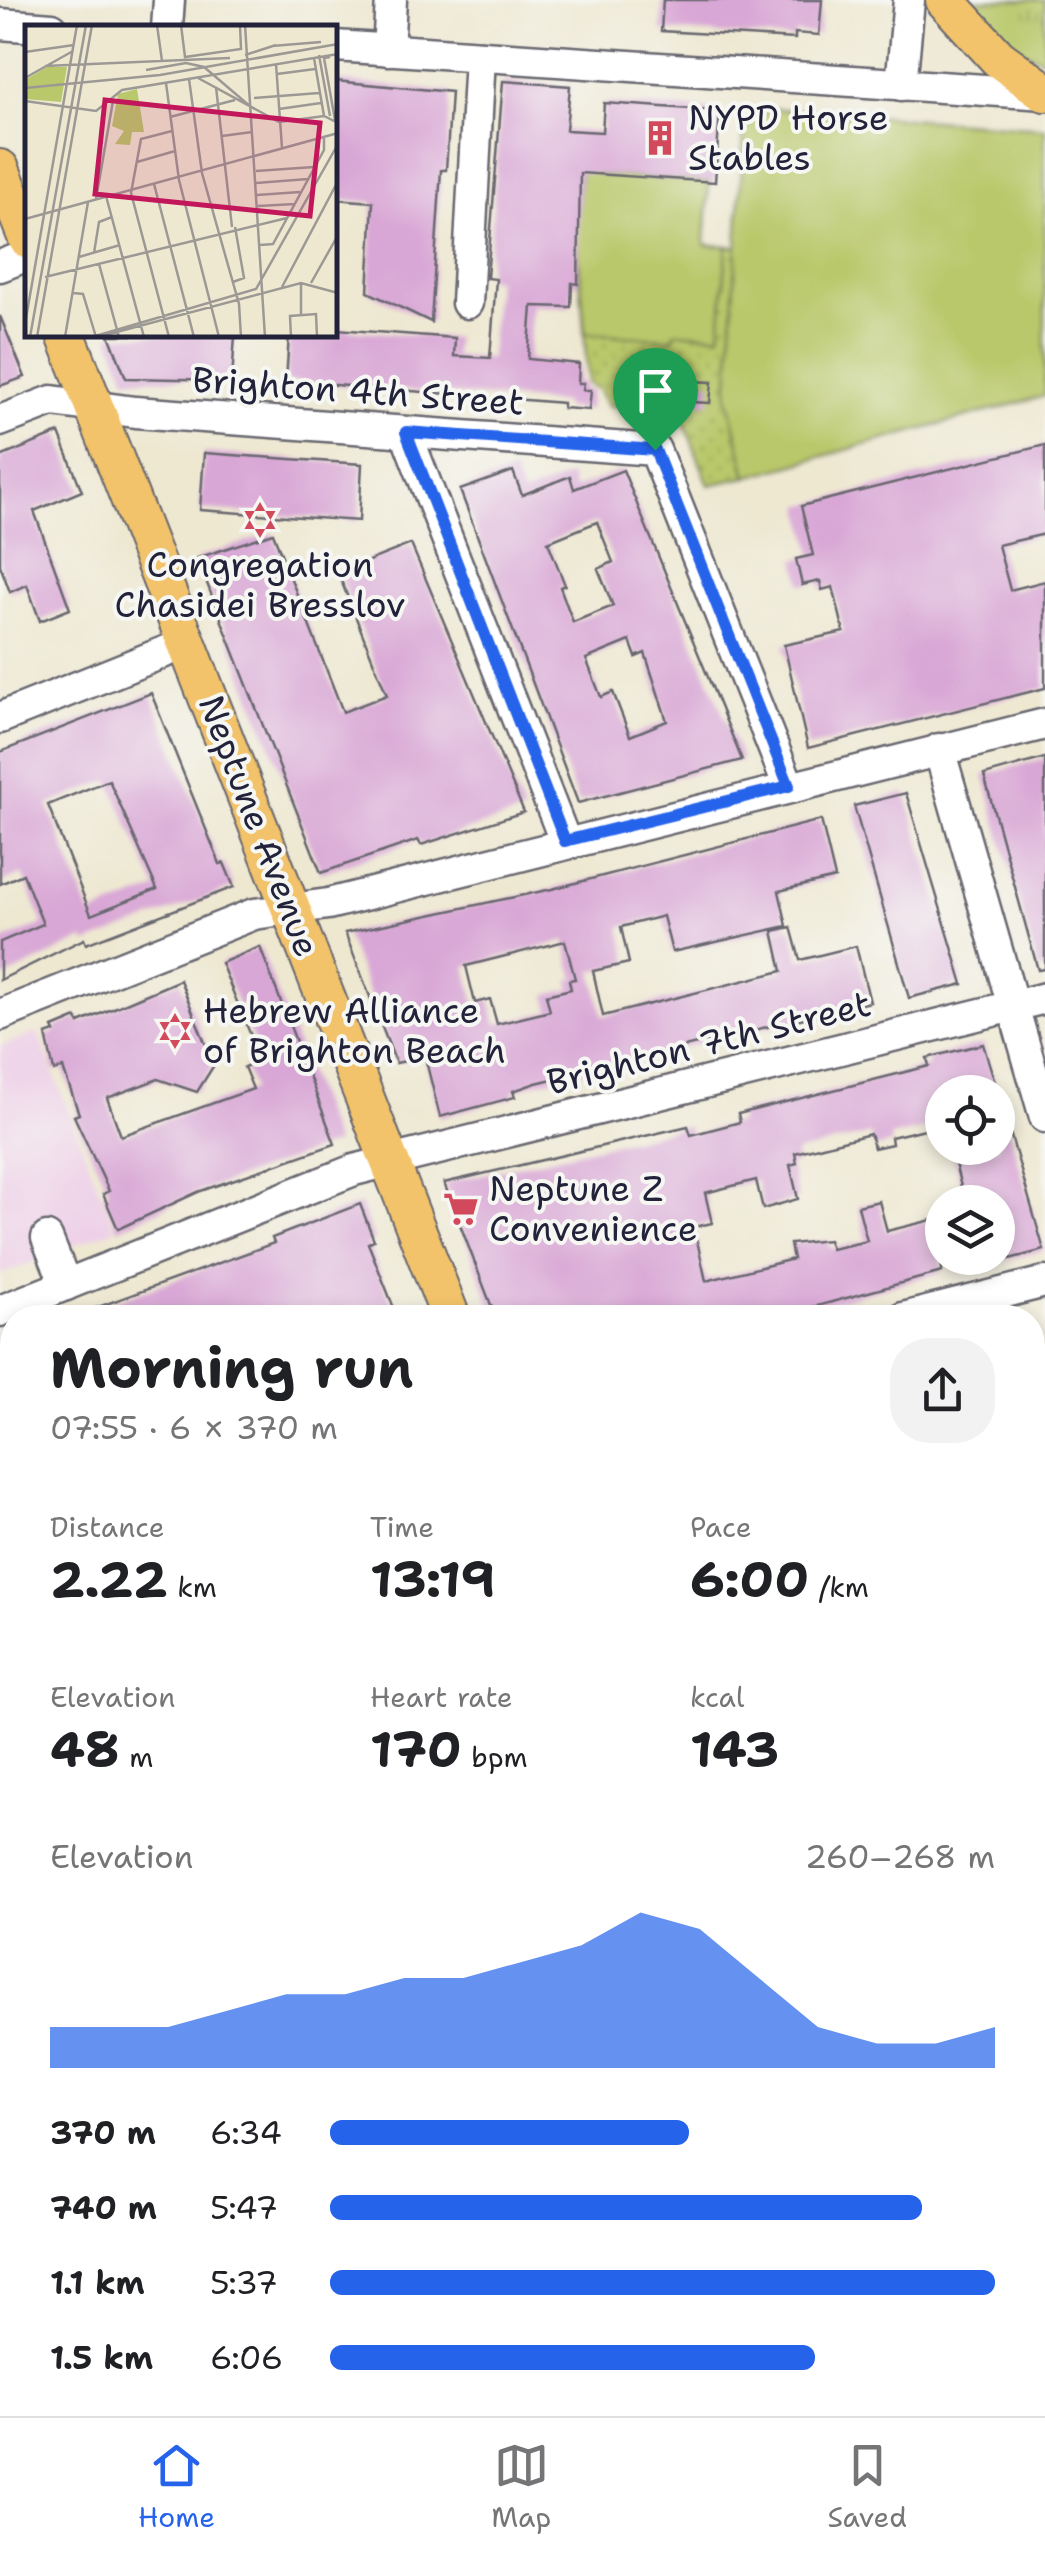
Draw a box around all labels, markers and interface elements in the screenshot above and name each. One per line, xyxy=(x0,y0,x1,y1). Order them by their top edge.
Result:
inset map xyxy=(25,25,338,338)
place label: NYPD Horse Stables xyxy=(688,94,889,181)
building icon: NYPD Horse Stables xyxy=(641,119,679,157)
pin xyxy=(613,348,698,451)
street label: Brighton 4th Street xyxy=(191,355,525,426)
icon: arrive xyxy=(628,363,683,418)
synagogue icon: Congregation Chasidei Bresslov xyxy=(241,501,279,539)
place label: Congregation Chasidei Bresslov xyxy=(115,541,405,628)
street label: Neptune Avenue xyxy=(188,688,331,963)
street label: Brighton 7th Street xyxy=(542,980,876,1105)
place label: Hebrew Alliance of Brighton Beach xyxy=(203,987,506,1074)
synagogue icon: Hebrew Alliance of Brighton Beach xyxy=(156,1012,194,1050)
map controls xyxy=(925,1075,1015,1275)
button: locate xyxy=(925,1075,1015,1165)
place label: Neptune Z Convenience xyxy=(489,1165,697,1252)
button: layers xyxy=(925,1185,1015,1275)
supermarket icon: Neptune Z Convenience xyxy=(442,1190,480,1228)
text: Morning run xyxy=(50,1331,414,1405)
button: share xyxy=(890,1338,995,1443)
text: 07:55 · 6 × 370 m xyxy=(50,1406,338,1449)
text: Distance xyxy=(50,1508,165,1546)
text: Time xyxy=(370,1508,434,1546)
text: Pace xyxy=(690,1508,752,1546)
text: 2.22 xyxy=(50,1546,168,1613)
text: 13:19 xyxy=(370,1546,496,1613)
text: 6:00 xyxy=(690,1546,809,1613)
text: km xyxy=(168,1568,217,1606)
text: /km xyxy=(809,1568,869,1606)
text: Elevation xyxy=(50,1678,175,1716)
text: Heart rate xyxy=(370,1678,513,1716)
text: kcal xyxy=(690,1678,744,1716)
text: 48 xyxy=(50,1716,120,1783)
text: 170 xyxy=(370,1716,462,1783)
text: 143 xyxy=(690,1716,779,1783)
text: m xyxy=(120,1738,153,1776)
text: bpm xyxy=(462,1738,528,1776)
text: Elevation xyxy=(50,1835,193,1878)
text: 260–268 m xyxy=(805,1835,995,1878)
text: 370 m xyxy=(50,2111,156,2154)
text: 6:34 xyxy=(210,2111,282,2154)
text: 740 m xyxy=(50,2186,157,2229)
text: 5:47 xyxy=(210,2186,278,2229)
text: 1.1 km xyxy=(50,2261,145,2304)
text: 5:37 xyxy=(210,2261,278,2304)
text: 1.5 km xyxy=(50,2336,153,2379)
text: 6:06 xyxy=(210,2336,283,2379)
tab: Home xyxy=(138,2438,215,2536)
tab: Map xyxy=(491,2438,551,2536)
tab: Saved xyxy=(827,2438,907,2536)

